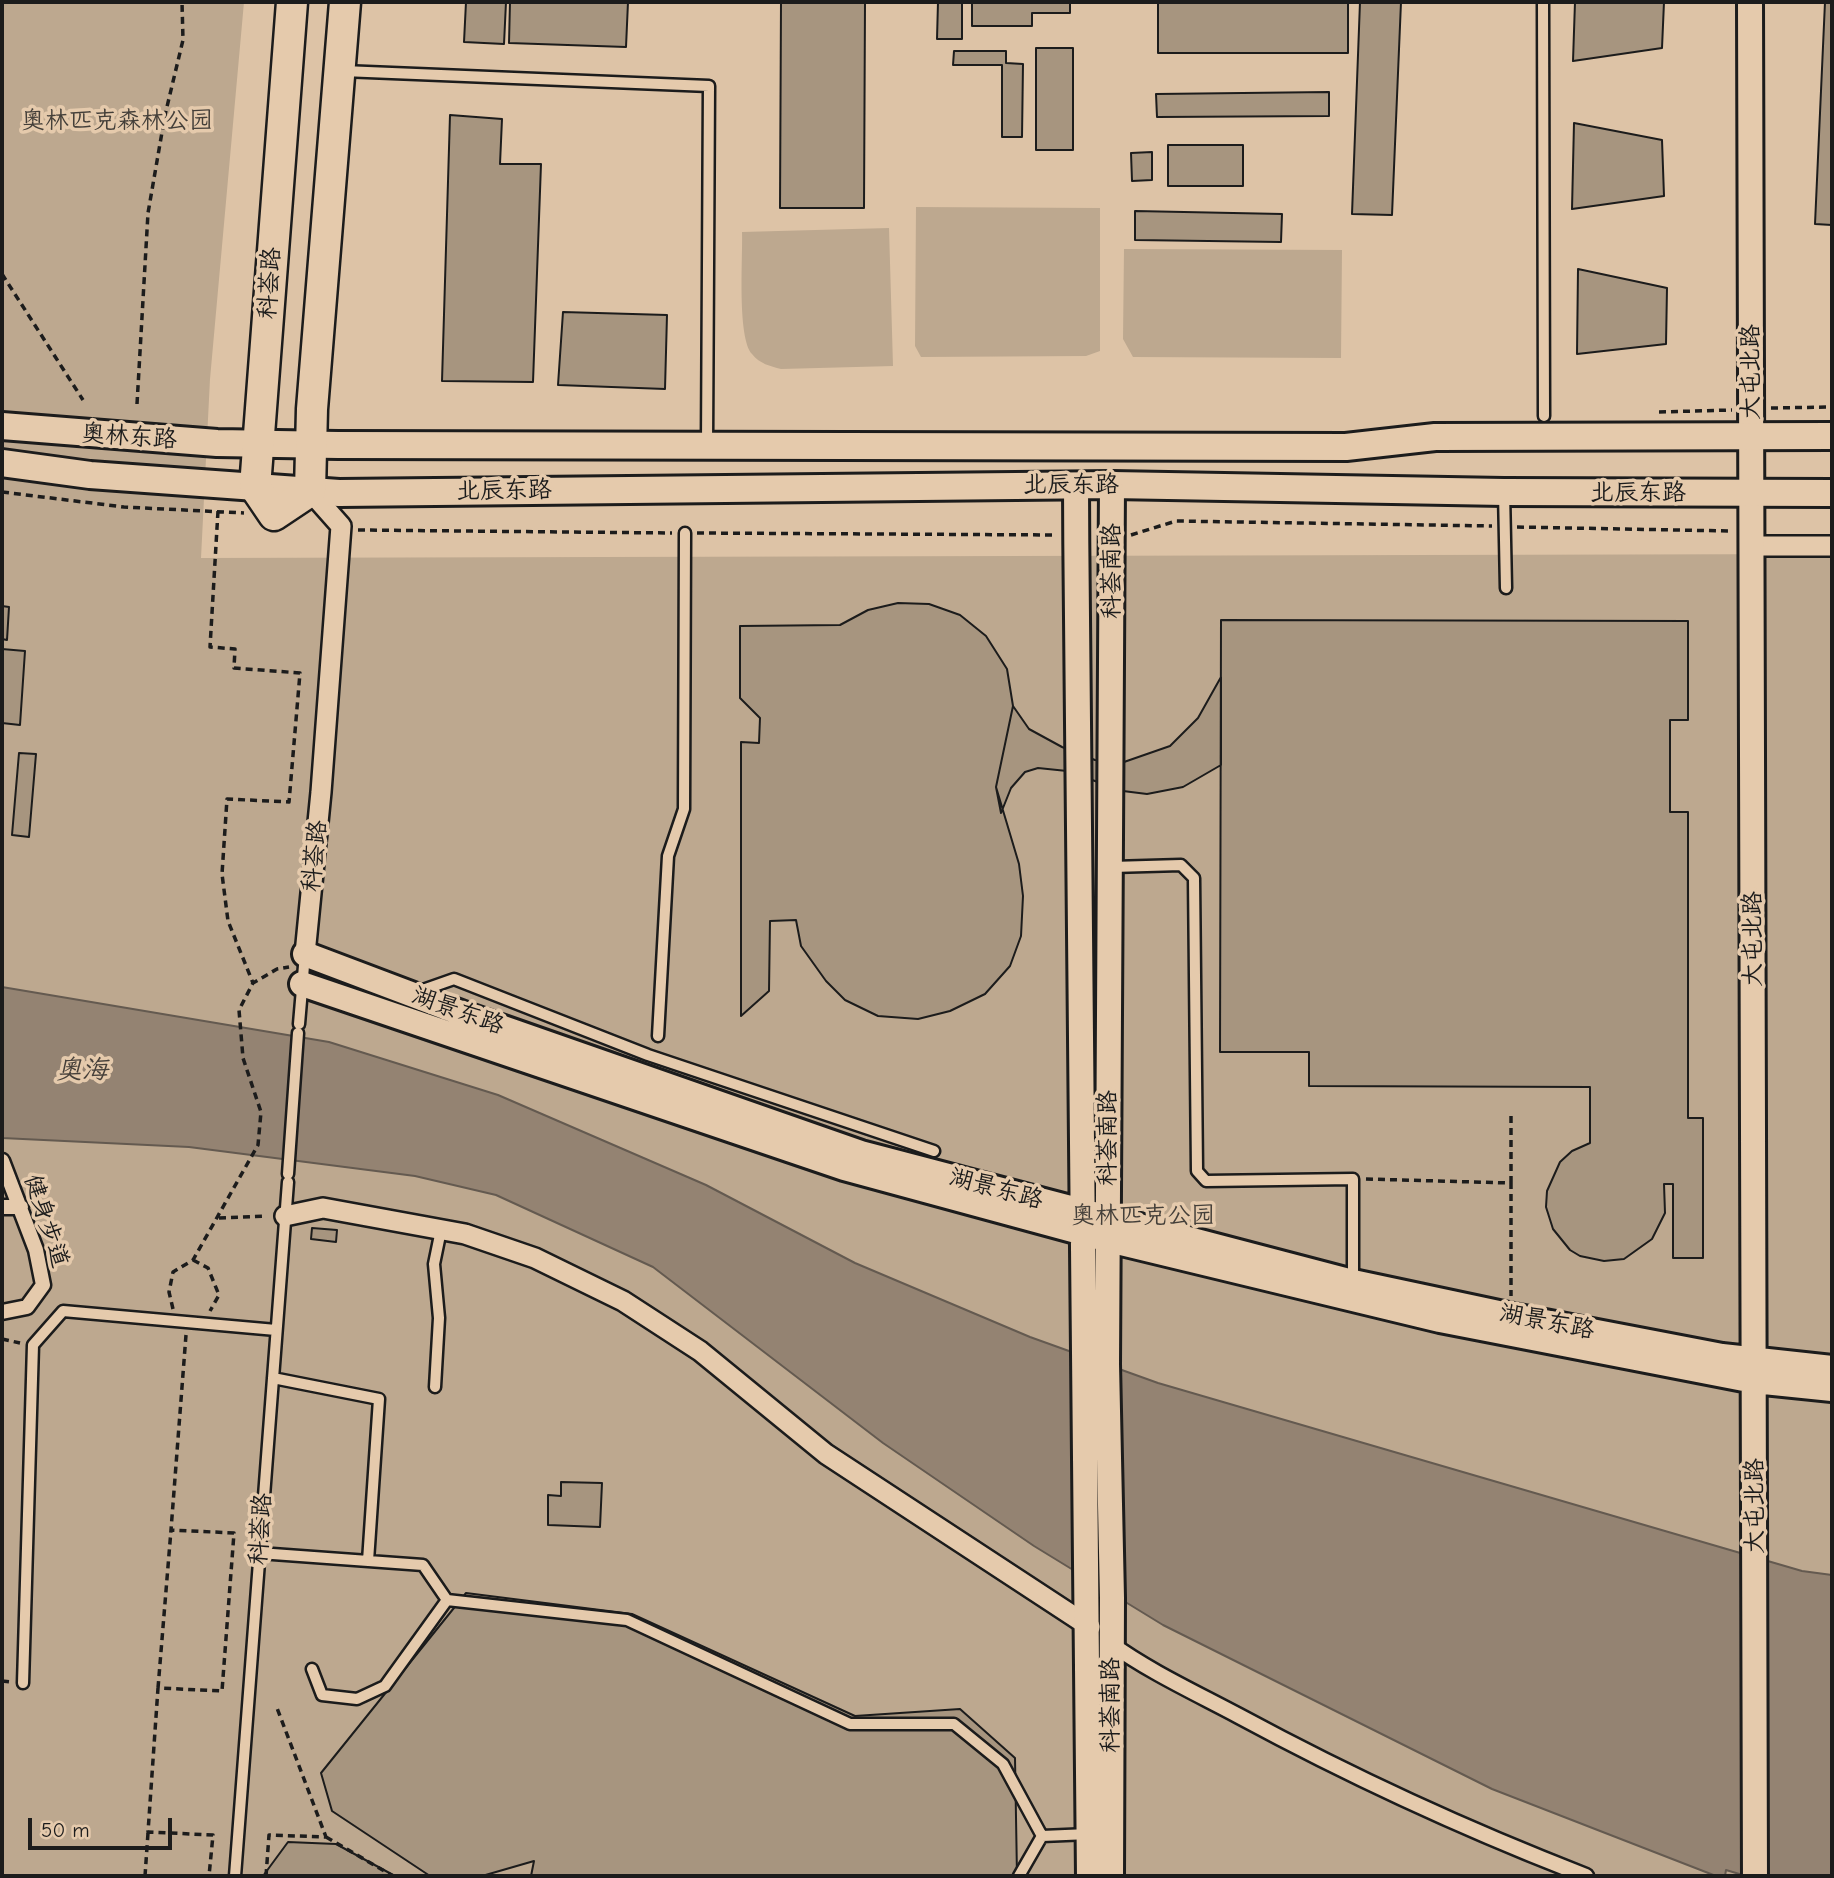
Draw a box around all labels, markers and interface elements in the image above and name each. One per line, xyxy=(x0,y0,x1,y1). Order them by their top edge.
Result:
park label: 奥林匹克森林公园 xyxy=(21,107,213,135)
street label: 科荟路 xyxy=(253,246,287,320)
street label: 大屯北路 xyxy=(1737,324,1765,420)
street label: 奥林东路 xyxy=(80,419,178,455)
street label: 北辰东路 xyxy=(1023,471,1119,499)
street label: 北辰东路 xyxy=(456,476,552,506)
street label: 北辰东路 xyxy=(1590,479,1686,507)
street label: 科荟南路 xyxy=(1098,523,1126,619)
street label: 科荟路 xyxy=(297,819,333,893)
street label: 大屯北路 xyxy=(1739,891,1767,987)
street label: 湖景东路 xyxy=(408,981,508,1041)
water label: 奥海 xyxy=(56,1055,108,1087)
street label: 科荟南路 xyxy=(1094,1090,1122,1186)
street label: 湖景东路 xyxy=(946,1163,1046,1215)
street label: 健身步道 xyxy=(17,1171,75,1271)
park label: 奥林匹克公园 xyxy=(1071,1202,1215,1230)
street label: 湖景东路 xyxy=(1497,1299,1597,1345)
street label: 大屯北路 xyxy=(1741,1458,1769,1554)
street label: 科荟路 xyxy=(244,1492,278,1566)
street label: 科荟南路 xyxy=(1097,1657,1125,1753)
scale bar xyxy=(32,1804,175,1848)
text: 50 m xyxy=(41,1818,90,1842)

